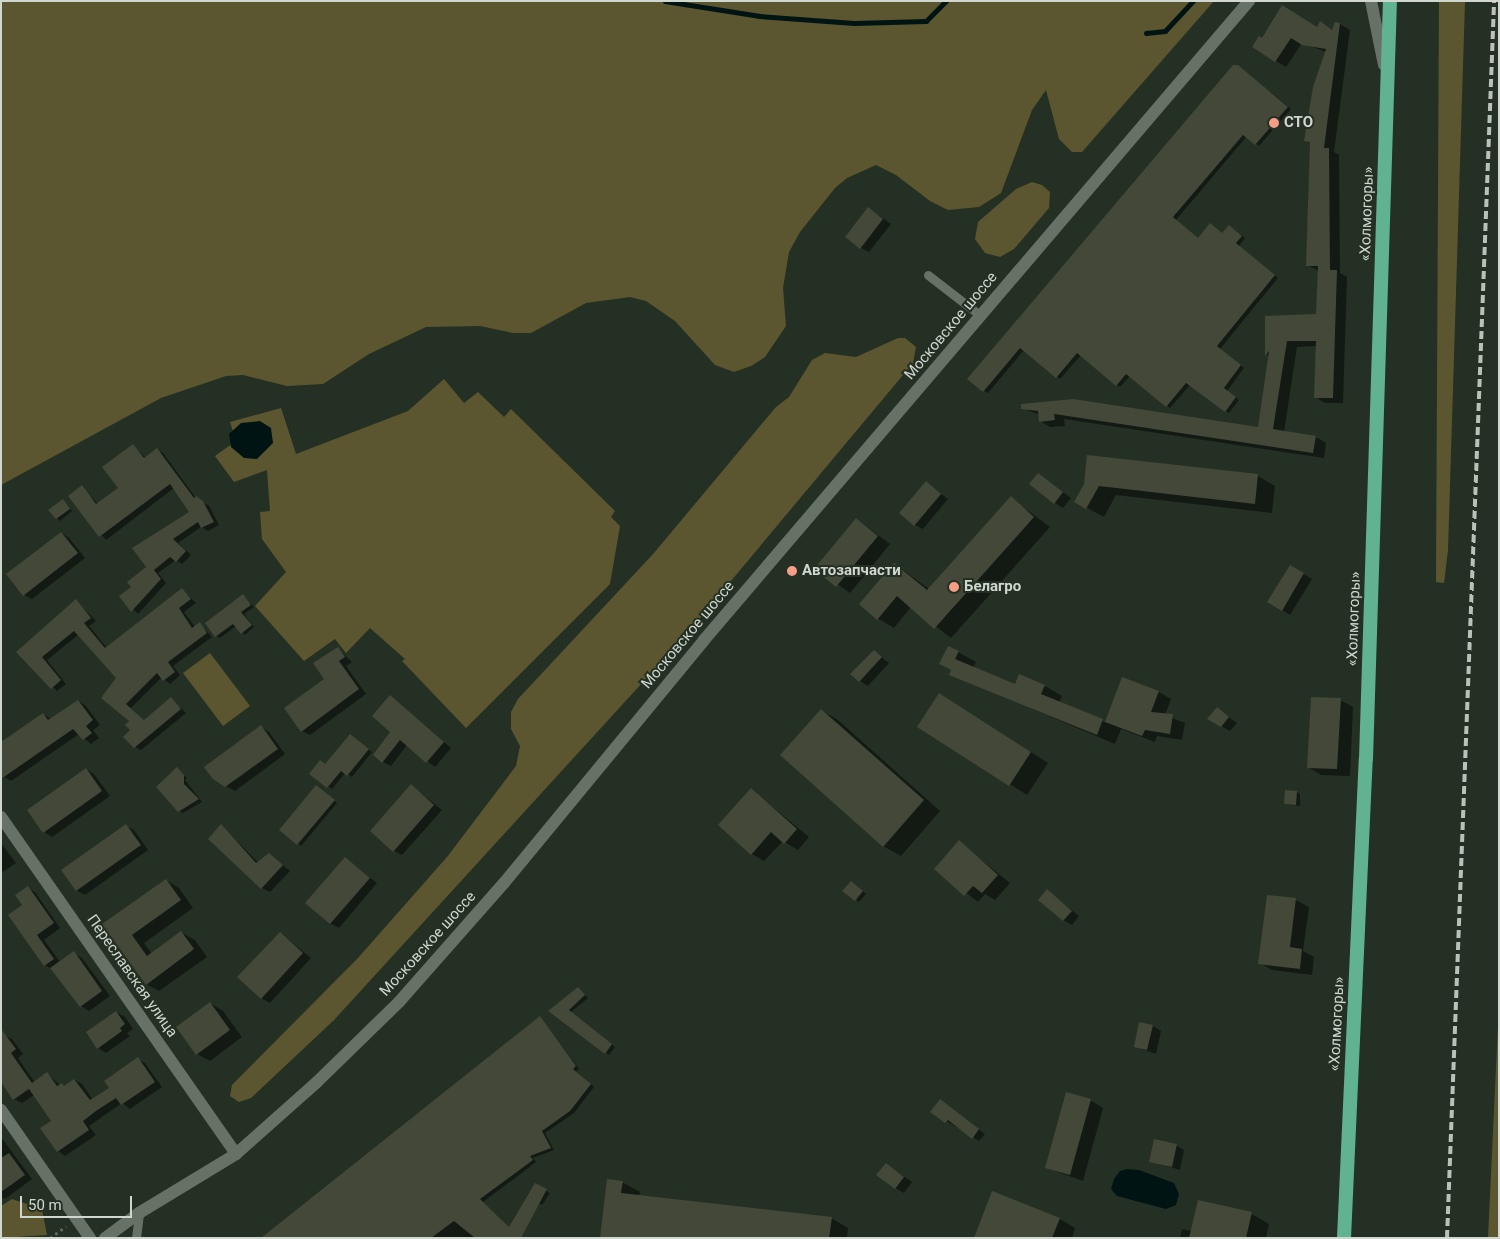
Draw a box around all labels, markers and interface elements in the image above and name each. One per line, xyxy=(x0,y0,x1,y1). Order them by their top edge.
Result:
place label: СТО xyxy=(1284,114,1313,132)
marker: СТО xyxy=(1268,117,1280,129)
street label: «Холмогоры» xyxy=(1356,166,1378,262)
street label: Московское шоссе xyxy=(901,269,1001,383)
place label: Автозапчасти xyxy=(802,562,901,580)
marker: Автозапчасти xyxy=(786,565,798,577)
street label: «Холмогоры» xyxy=(1343,571,1365,667)
street label: Московское шоссе xyxy=(638,578,738,692)
place label: Белагро xyxy=(964,578,1021,596)
marker: Белагро xyxy=(948,581,960,593)
street label: Московское шоссе xyxy=(376,888,480,1000)
street label: Переславская улица xyxy=(83,911,181,1041)
street label: «Холмогоры» xyxy=(1326,976,1348,1072)
scale bar xyxy=(22,1186,135,1218)
text: 50 m xyxy=(28,1196,62,1214)

